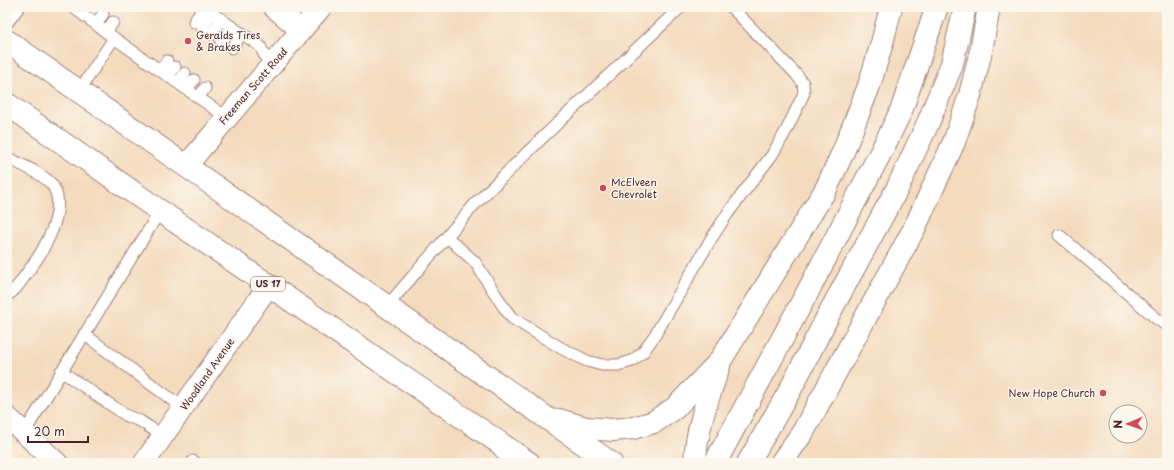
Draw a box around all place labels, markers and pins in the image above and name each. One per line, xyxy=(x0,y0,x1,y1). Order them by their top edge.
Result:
place label: Geralds Tires & Brakes xyxy=(196,27,261,54)
marker: Geralds Tires & Brakes xyxy=(183,36,193,46)
place label: McElveen Chevrolet xyxy=(611,174,657,201)
marker: McElveen Chevrolet xyxy=(598,183,608,193)
place label: New Hope Church xyxy=(1008,385,1095,400)
marker: New Hope Church xyxy=(1098,388,1108,398)

